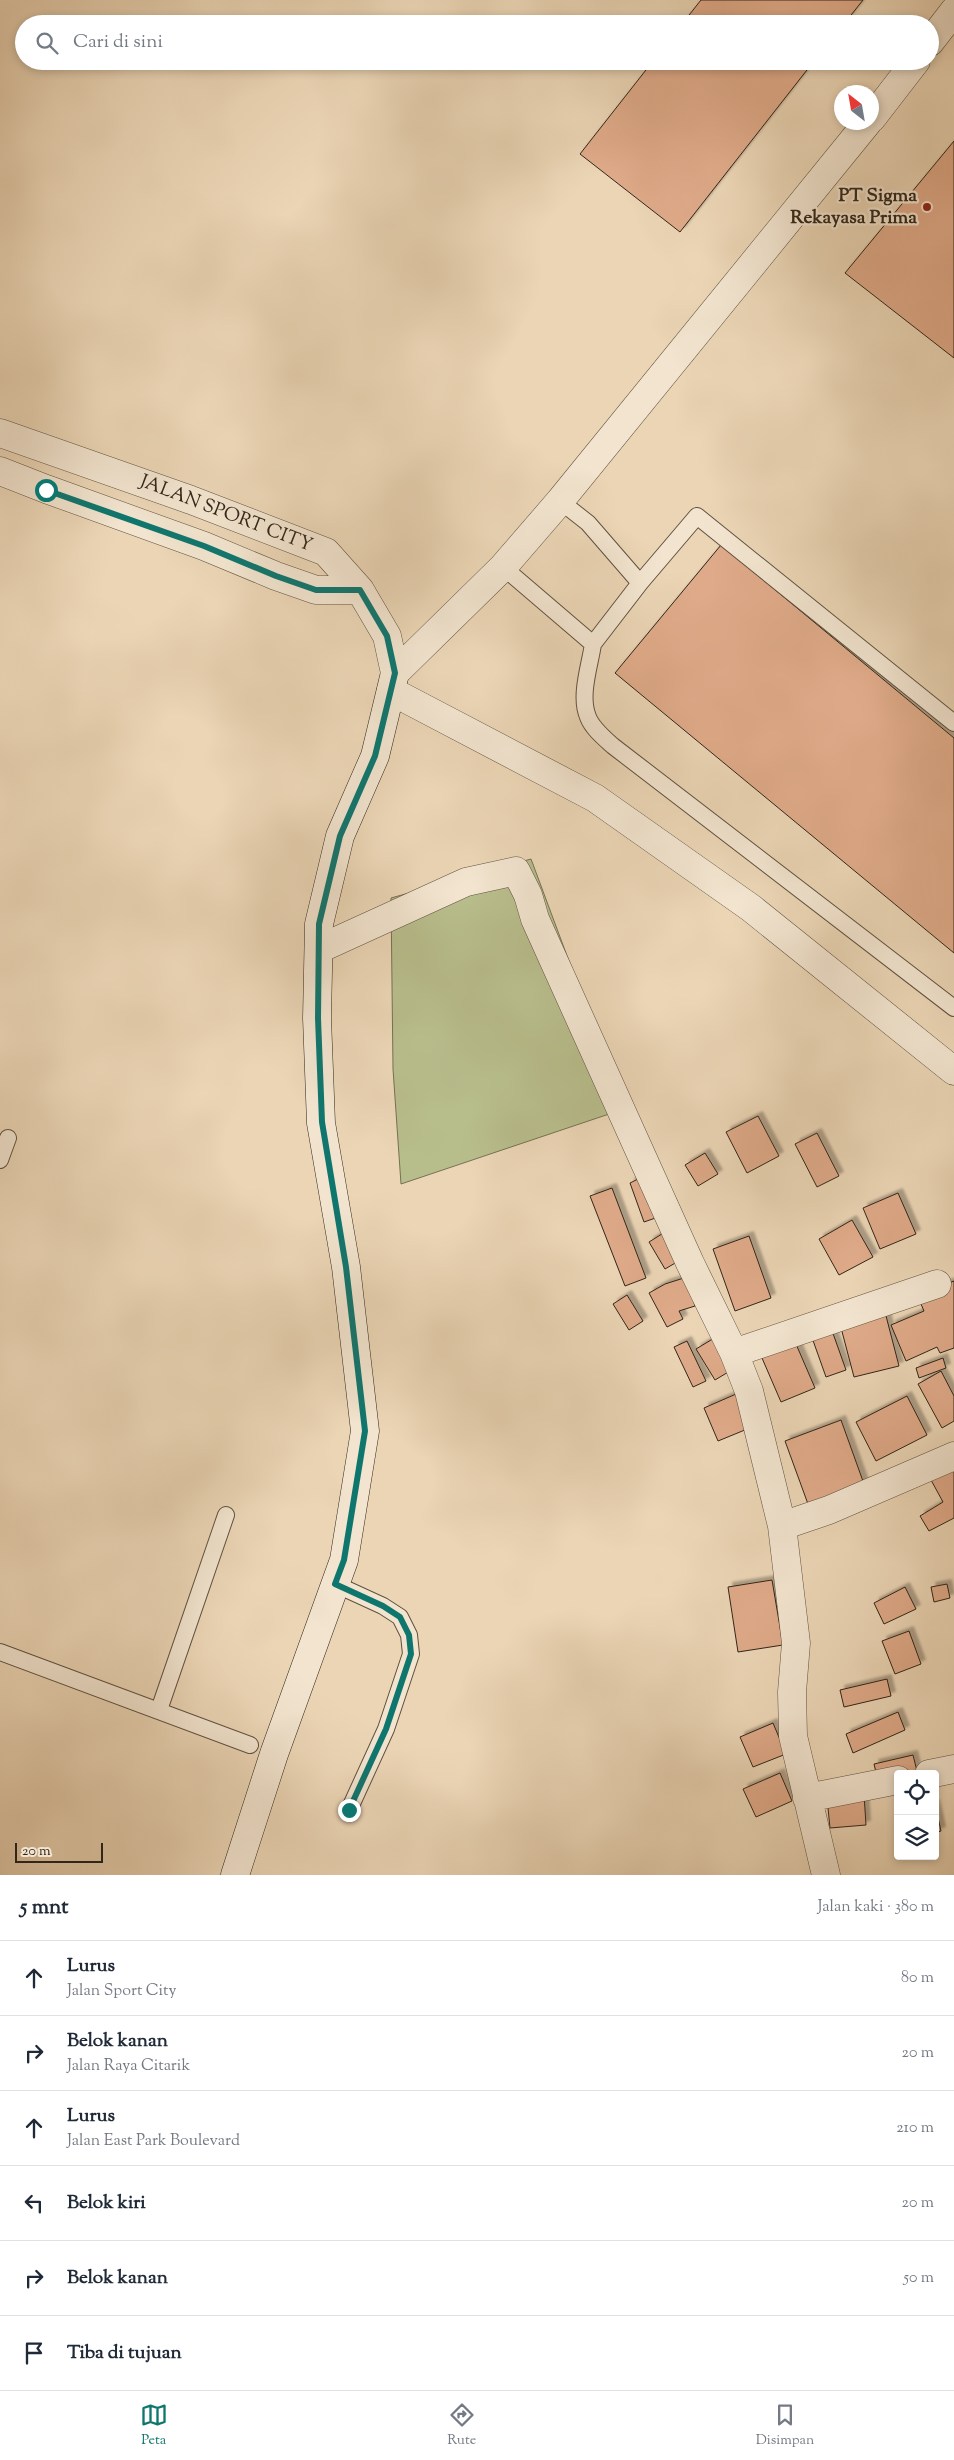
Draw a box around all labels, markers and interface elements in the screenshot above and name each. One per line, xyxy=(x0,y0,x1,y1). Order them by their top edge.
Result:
search box xyxy=(15,15,939,70)
icon: search xyxy=(33,29,61,57)
text: Cari di sini xyxy=(73,29,163,56)
north arrow xyxy=(834,85,879,130)
place label: PT Sigma Rekayasa Prima xyxy=(790,183,917,232)
marker: PT Sigma Rekayasa Prima xyxy=(921,201,933,213)
street label: JALAN SPORT CITY xyxy=(135,468,317,560)
route start xyxy=(35,479,58,502)
map controls xyxy=(894,1770,939,1860)
button: locate xyxy=(894,1770,939,1815)
route end xyxy=(338,1799,361,1822)
button: layers xyxy=(894,1815,939,1860)
scale bar xyxy=(15,1840,102,1863)
text: 20 m xyxy=(22,1842,51,1862)
text: 5 mnt xyxy=(20,1893,68,1923)
text: Jalan kaki · 380 m xyxy=(818,1896,934,1919)
text: Lurus xyxy=(67,1953,115,1980)
icon: ahead xyxy=(20,1964,48,1992)
text: 80 m xyxy=(901,1967,934,1990)
text: Jalan Sport City xyxy=(67,1980,176,2003)
text: Belok kanan xyxy=(67,2028,168,2055)
icon: right xyxy=(20,2039,48,2067)
text: 20 m xyxy=(901,2042,934,2065)
text: Jalan Raya Citarik xyxy=(67,2055,190,2078)
text: Lurus xyxy=(67,2103,115,2130)
icon: ahead xyxy=(20,2114,48,2142)
text: 210 m xyxy=(896,2117,934,2140)
text: Jalan East Park Boulevard xyxy=(67,2130,240,2153)
icon: left xyxy=(20,2189,48,2217)
text: Belok kiri xyxy=(67,2190,146,2217)
text: 20 m xyxy=(901,2192,934,2215)
icon: right xyxy=(20,2264,48,2292)
text: Belok kanan xyxy=(67,2265,168,2292)
text: 50 m xyxy=(903,2267,934,2290)
icon: arrive xyxy=(20,2339,48,2367)
text: Tiba di tujuan xyxy=(67,2340,182,2367)
tab: Peta xyxy=(140,2401,168,2451)
tab: Rute xyxy=(447,2401,476,2451)
tab: Disimpan xyxy=(756,2401,814,2451)

